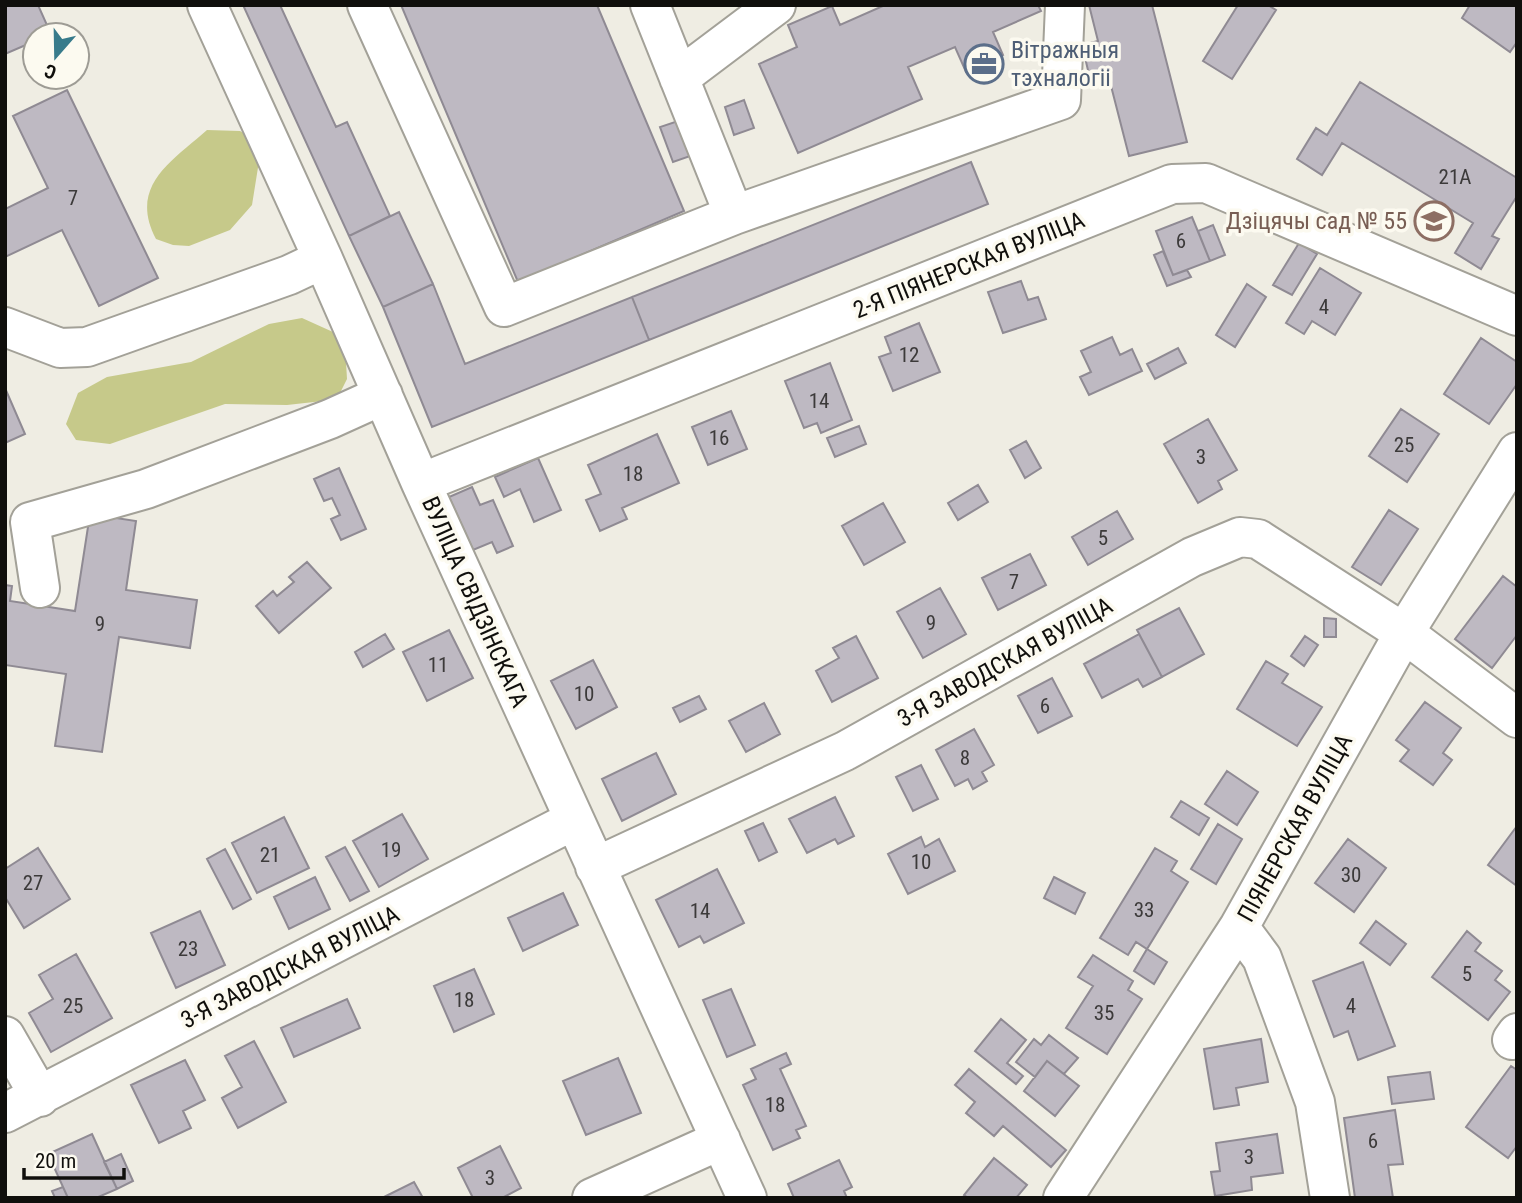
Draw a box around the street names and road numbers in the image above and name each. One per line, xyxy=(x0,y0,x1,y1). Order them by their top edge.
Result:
street label: 2-Я ПІЯНЕРСКАЯ ВУЛІЦА xyxy=(849,206,1089,324)
street label: ВУЛІЦА СВІДЗІНСКАГА xyxy=(416,492,534,712)
street label: 3-Я ЗАВОДСКАЯ ВУЛІЦА xyxy=(893,591,1117,733)
street label: ПІЯНЕРСКАЯ ВУЛІЦА xyxy=(1232,729,1358,927)
street label: 3-Я ЗАВОДСКАЯ ВУЛІЦА xyxy=(176,900,404,1034)

